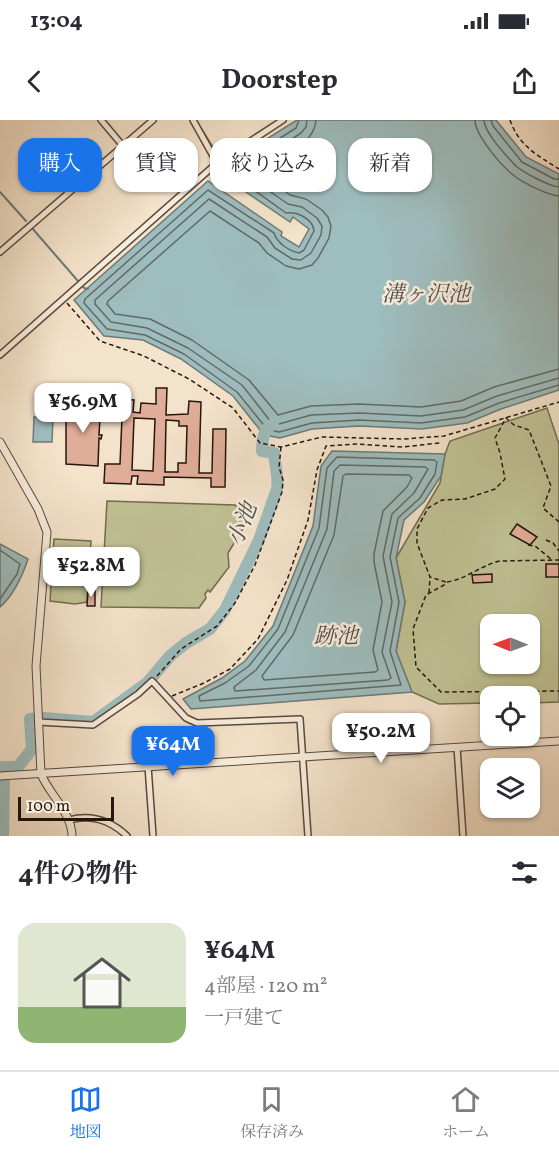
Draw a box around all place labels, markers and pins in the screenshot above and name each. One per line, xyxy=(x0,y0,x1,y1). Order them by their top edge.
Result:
pin: ¥56.9M xyxy=(34,383,132,434)
pin: ¥52.8M xyxy=(42,547,140,598)
pin: ¥50.2M xyxy=(332,713,430,764)
pin: ¥64M xyxy=(137,726,209,777)

